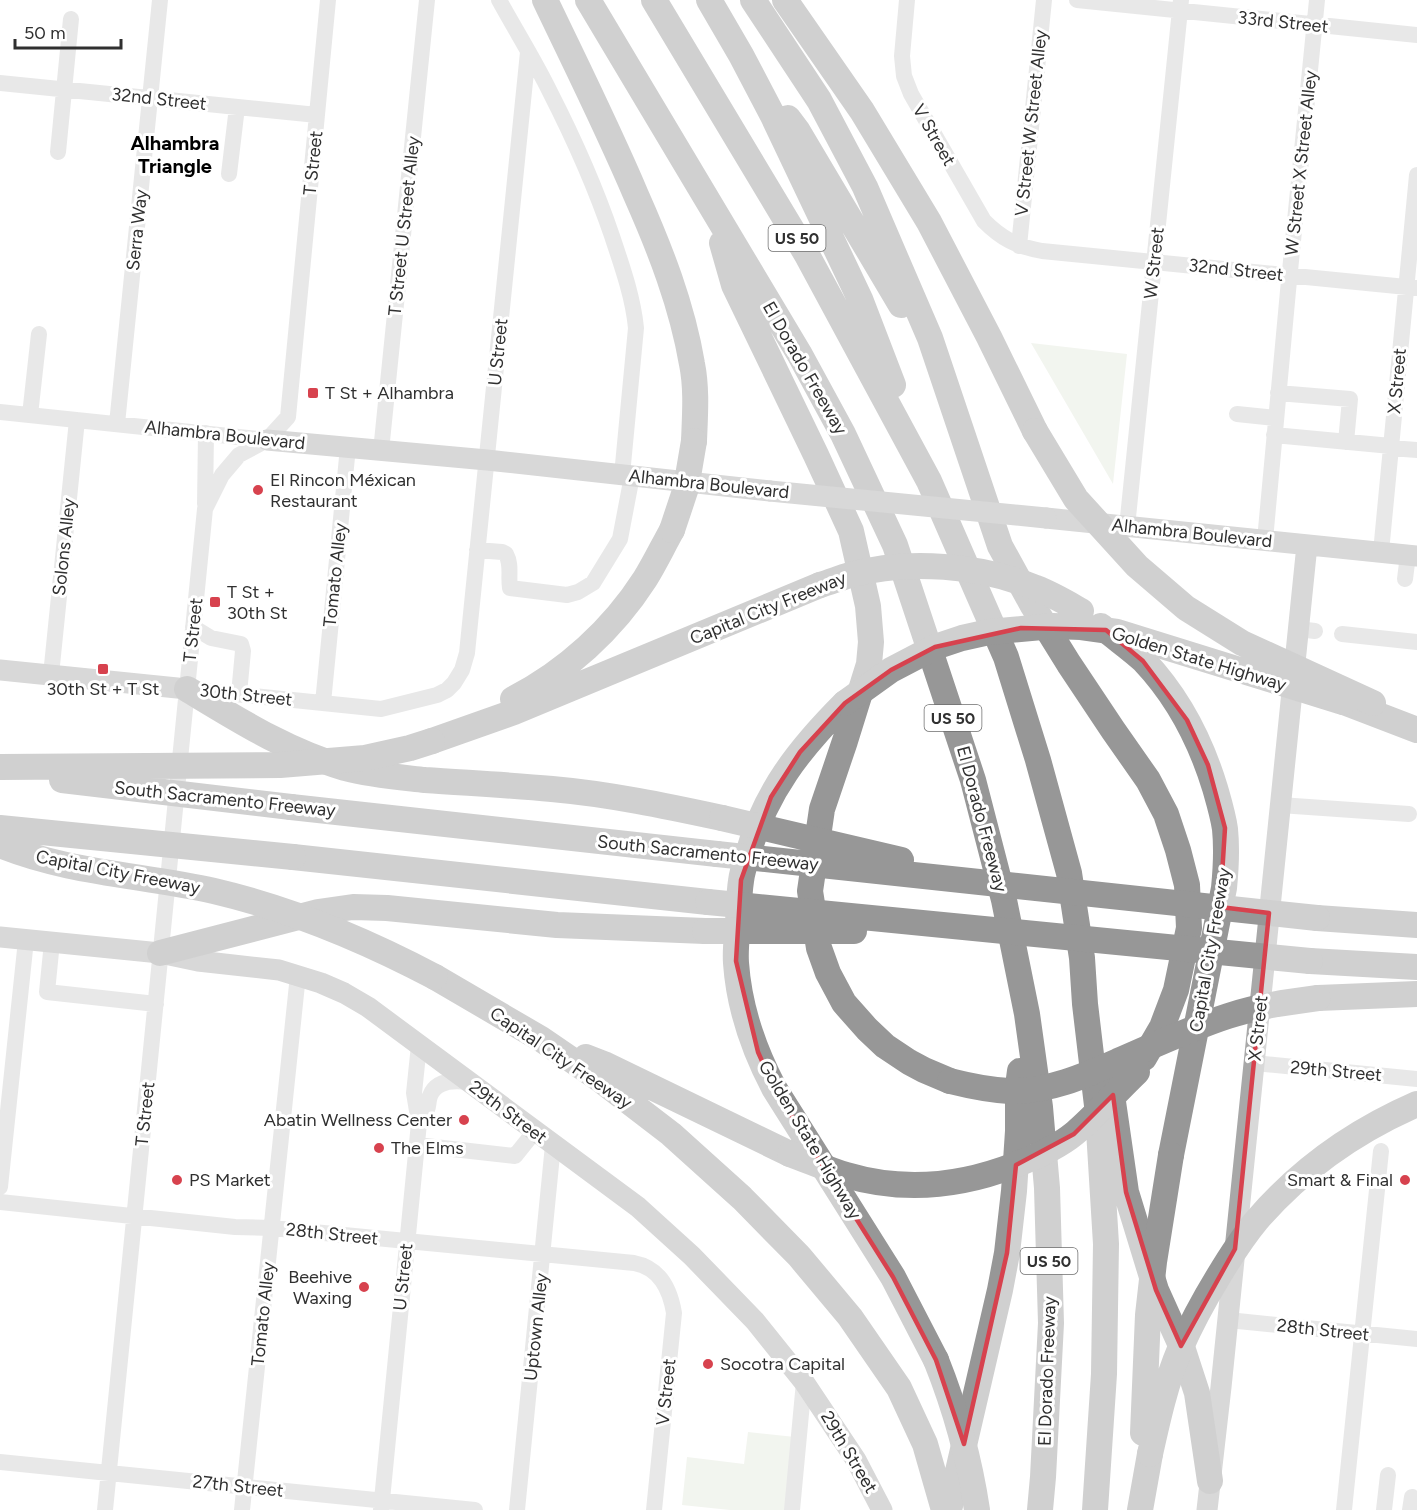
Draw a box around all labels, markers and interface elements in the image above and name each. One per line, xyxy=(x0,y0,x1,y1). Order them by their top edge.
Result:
street label: 33rd Street xyxy=(1237,6,1330,38)
scale bar xyxy=(15,12,122,50)
text: 50 m xyxy=(24,22,66,44)
street label: V Street W Street Alley xyxy=(1010,28,1052,217)
street label: W Street X Street Alley xyxy=(1280,69,1322,257)
street label: 32nd Street xyxy=(110,83,208,115)
street label: V Street xyxy=(908,100,960,170)
street label: T Street xyxy=(299,129,327,196)
district label: Alhambra Triangle xyxy=(131,131,219,178)
street label: T Street U Street Alley xyxy=(384,135,424,317)
street label: Serra Way xyxy=(122,188,152,272)
road number: US 50 xyxy=(768,225,826,251)
street label: W Street xyxy=(1139,226,1169,300)
street label: 32nd Street xyxy=(1187,254,1285,286)
street label: El Dorado Freeway xyxy=(758,298,852,439)
street label: U Street xyxy=(484,317,512,387)
street label: X Street xyxy=(1383,347,1411,415)
place label: T St + Alhambra xyxy=(325,382,454,404)
marker: T St + Alhambra xyxy=(306,386,320,400)
street label: Alhambra Boulevard xyxy=(144,416,306,454)
street label: Alhambra Boulevard xyxy=(628,465,790,503)
place label: El Rincon Méxican Restaurant xyxy=(270,469,416,512)
marker: El Rincon Méxican Restaurant xyxy=(251,483,265,497)
street label: Solons Alley xyxy=(48,497,80,597)
street label: Alhambra Boulevard xyxy=(1111,514,1273,552)
street label: Tomato Alley xyxy=(319,521,351,628)
street label: Capital City Freeway xyxy=(687,566,850,649)
place label: T St + 30th St xyxy=(227,581,288,624)
marker: T St + 30th St xyxy=(208,595,222,609)
street label: T Street xyxy=(179,596,207,663)
street label: Golden State Highway xyxy=(1109,622,1290,696)
marker: 30th St + T St xyxy=(96,662,110,676)
place label: 30th St + T St xyxy=(47,678,160,700)
street label: 30th Street xyxy=(199,679,294,711)
road number: US 50 xyxy=(924,705,982,731)
street label: El Dorado Freeway xyxy=(952,744,1012,895)
street label: South Sacramento Freeway xyxy=(113,776,337,822)
street label: South Sacramento Freeway xyxy=(596,830,820,876)
street label: Capital City Freeway xyxy=(34,845,202,899)
street label: Capital City Freeway xyxy=(1185,865,1235,1034)
street label: X Street xyxy=(1244,994,1272,1062)
street label: Capital City Freeway xyxy=(486,1002,637,1114)
street label: 29th Street xyxy=(1289,1056,1383,1086)
street label: Golden State Highway xyxy=(754,1057,866,1224)
street label: 29th Street xyxy=(465,1076,551,1149)
street label: T Street xyxy=(131,1080,159,1147)
place label: Abatin Wellness Center xyxy=(264,1109,452,1131)
marker: Abatin Wellness Center xyxy=(457,1113,471,1127)
place label: The Elms xyxy=(391,1137,464,1159)
marker: The Elms xyxy=(372,1141,386,1155)
place label: PS Market xyxy=(189,1169,271,1191)
place label: Smart & Final xyxy=(1287,1169,1393,1191)
marker: PS Market xyxy=(170,1173,184,1187)
marker: Smart & Final xyxy=(1398,1173,1412,1187)
street label: 28th Street xyxy=(285,1218,379,1250)
street label: U Street xyxy=(389,1242,417,1312)
road number: US 50 xyxy=(1020,1248,1078,1274)
street label: Tomato Alley xyxy=(247,1260,279,1367)
place label: Beehive Waxing xyxy=(288,1266,352,1309)
street label: Uptown Alley xyxy=(519,1272,553,1382)
marker: Beehive Waxing xyxy=(357,1280,371,1294)
street label: El Dorado Freeway xyxy=(1033,1295,1061,1446)
street label: 28th Street xyxy=(1276,1314,1370,1346)
place label: Socotra Capital xyxy=(720,1353,845,1375)
street label: V Street xyxy=(652,1357,680,1427)
marker: Socotra Capital xyxy=(701,1357,715,1371)
street label: 29th Street xyxy=(816,1407,882,1497)
street label: 27th Street xyxy=(191,1470,285,1502)

